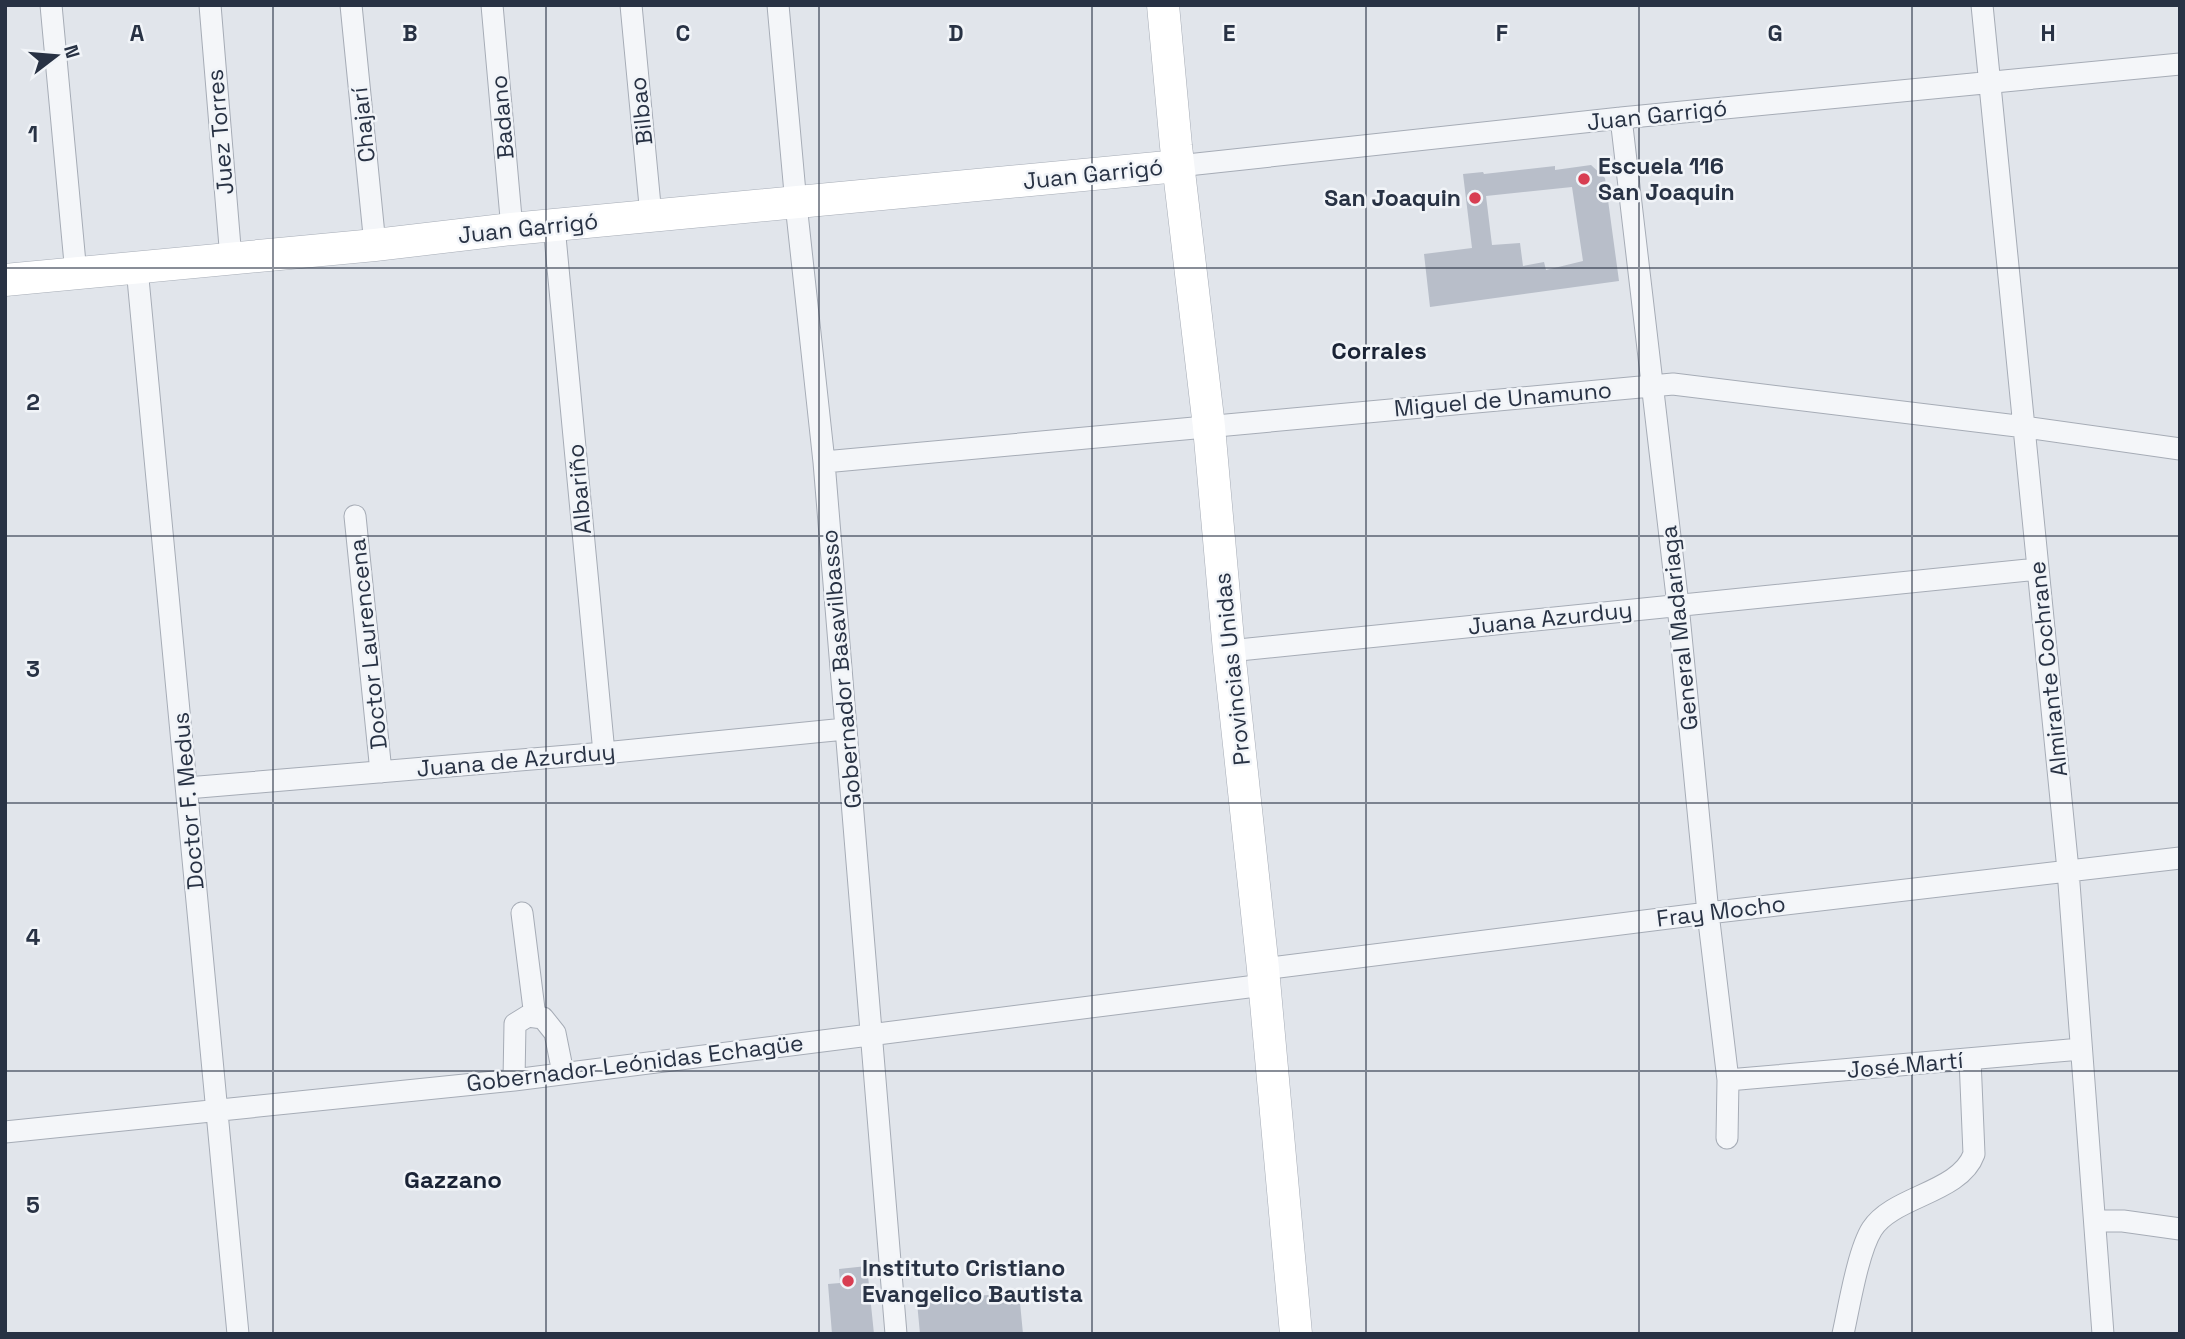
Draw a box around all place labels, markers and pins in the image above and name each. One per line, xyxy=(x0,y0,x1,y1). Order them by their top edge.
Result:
place label: Escuela 116 San Joaquin xyxy=(1598,151,1735,207)
marker: Escuela 116 San Joaquin xyxy=(1576,171,1592,187)
place label: San Joaquin xyxy=(1324,183,1461,213)
marker: San Joaquin xyxy=(1467,190,1483,206)
place label: Instituto Cristiano Evangelico Bautista xyxy=(862,1253,1083,1309)
marker: Instituto Cristiano Evangelico Bautista xyxy=(840,1273,856,1289)

